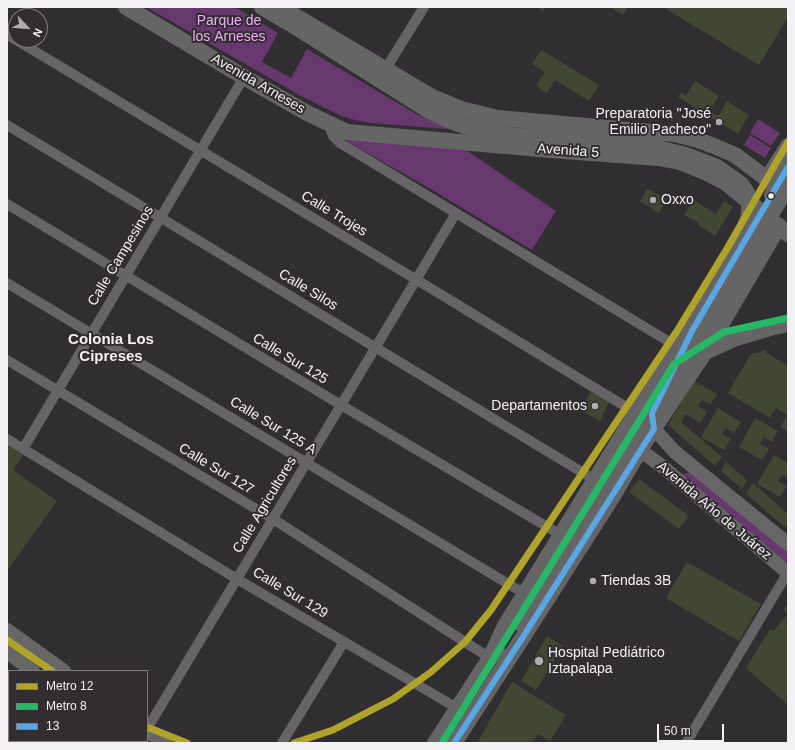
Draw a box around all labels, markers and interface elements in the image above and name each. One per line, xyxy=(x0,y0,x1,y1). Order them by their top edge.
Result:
north arrow xyxy=(8,8,48,48)
park label: Parque de los Arneses xyxy=(192,13,266,46)
text: N xyxy=(31,27,45,39)
street label: Avenida Arneses xyxy=(208,50,308,118)
place label: Preparatoria "José Emilio Pacheco" xyxy=(596,106,711,138)
marker: Preparatoria "José Emilio Pacheco" xyxy=(714,117,724,127)
street label: Avenida 5 xyxy=(536,140,600,162)
street label: Calle Trojes xyxy=(298,188,370,240)
unlabelled marker xyxy=(766,191,776,201)
place label: Oxxo xyxy=(661,192,694,208)
marker: Oxxo xyxy=(648,195,658,205)
street label: Calle Campesinos xyxy=(85,203,157,309)
street label: Calle Silos xyxy=(275,266,341,314)
street label: Calle Sur 125 xyxy=(249,330,331,388)
district label: Colonia Los Cipreses xyxy=(68,331,154,366)
street label: Calle Sur 125 A xyxy=(227,394,319,458)
place label: Departamentos xyxy=(491,398,587,414)
marker: Departamentos xyxy=(590,401,600,411)
street label: Calle Sur 127 xyxy=(175,440,257,498)
street label: Calle Agricultores xyxy=(230,454,300,556)
street label: Avenida Año de Juárez xyxy=(653,458,775,564)
street label: Calle Sur 129 xyxy=(249,564,331,622)
place label: Tiendas 3B xyxy=(601,573,671,589)
marker: Tiendas 3B xyxy=(588,576,598,586)
place label: Hospital Pediátrico Iztapalapa xyxy=(548,645,665,678)
marker: Hospital Pediátrico Iztapalapa xyxy=(533,655,545,667)
legend xyxy=(8,670,148,742)
text: Metro 12 xyxy=(46,679,93,693)
text: Metro 8 xyxy=(46,699,87,713)
scale bar xyxy=(659,716,726,742)
text: 13 xyxy=(46,719,59,733)
text: 50 m xyxy=(664,724,691,738)

